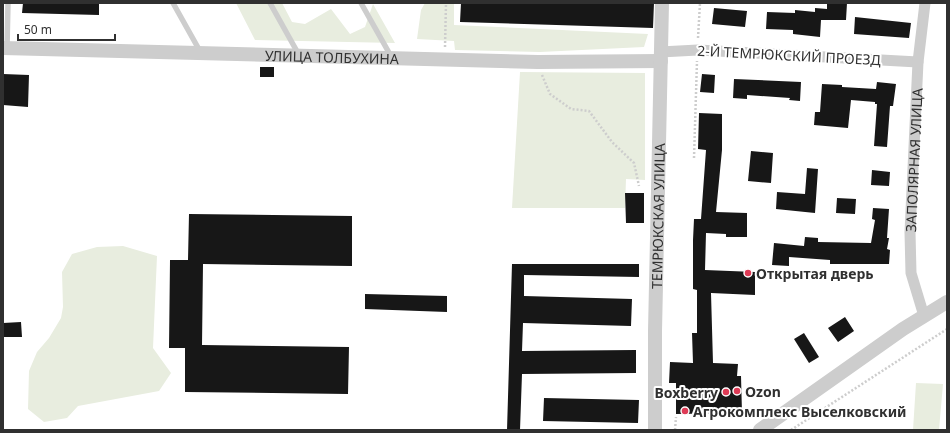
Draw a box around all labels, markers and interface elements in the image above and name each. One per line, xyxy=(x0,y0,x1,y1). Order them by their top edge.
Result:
scale bar xyxy=(18,16,115,42)
text: 50 m xyxy=(24,21,52,38)
street label: 2-Й ТЕМРЮКСКИЙ ПРОЕЗД xyxy=(697,41,882,69)
street label: УЛИЦА ТОЛБУХИНА xyxy=(265,45,399,68)
street label: ЗАПОЛЯРНАЯ УЛИЦА xyxy=(901,88,926,232)
street label: ТЕМРЮКСКАЯ УЛИЦА xyxy=(646,143,669,289)
place label: Открытая дверь xyxy=(756,264,874,283)
marker: Открытая дверь xyxy=(743,268,753,278)
place label: Ozon xyxy=(745,382,781,401)
place label: Boxberry xyxy=(654,383,718,402)
marker: Ozon xyxy=(732,386,742,396)
marker: Boxberry xyxy=(721,387,731,397)
place label: Агрокомплекс Выселковский xyxy=(693,402,907,421)
marker: Агрокомплекс Выселковский xyxy=(680,406,690,416)

